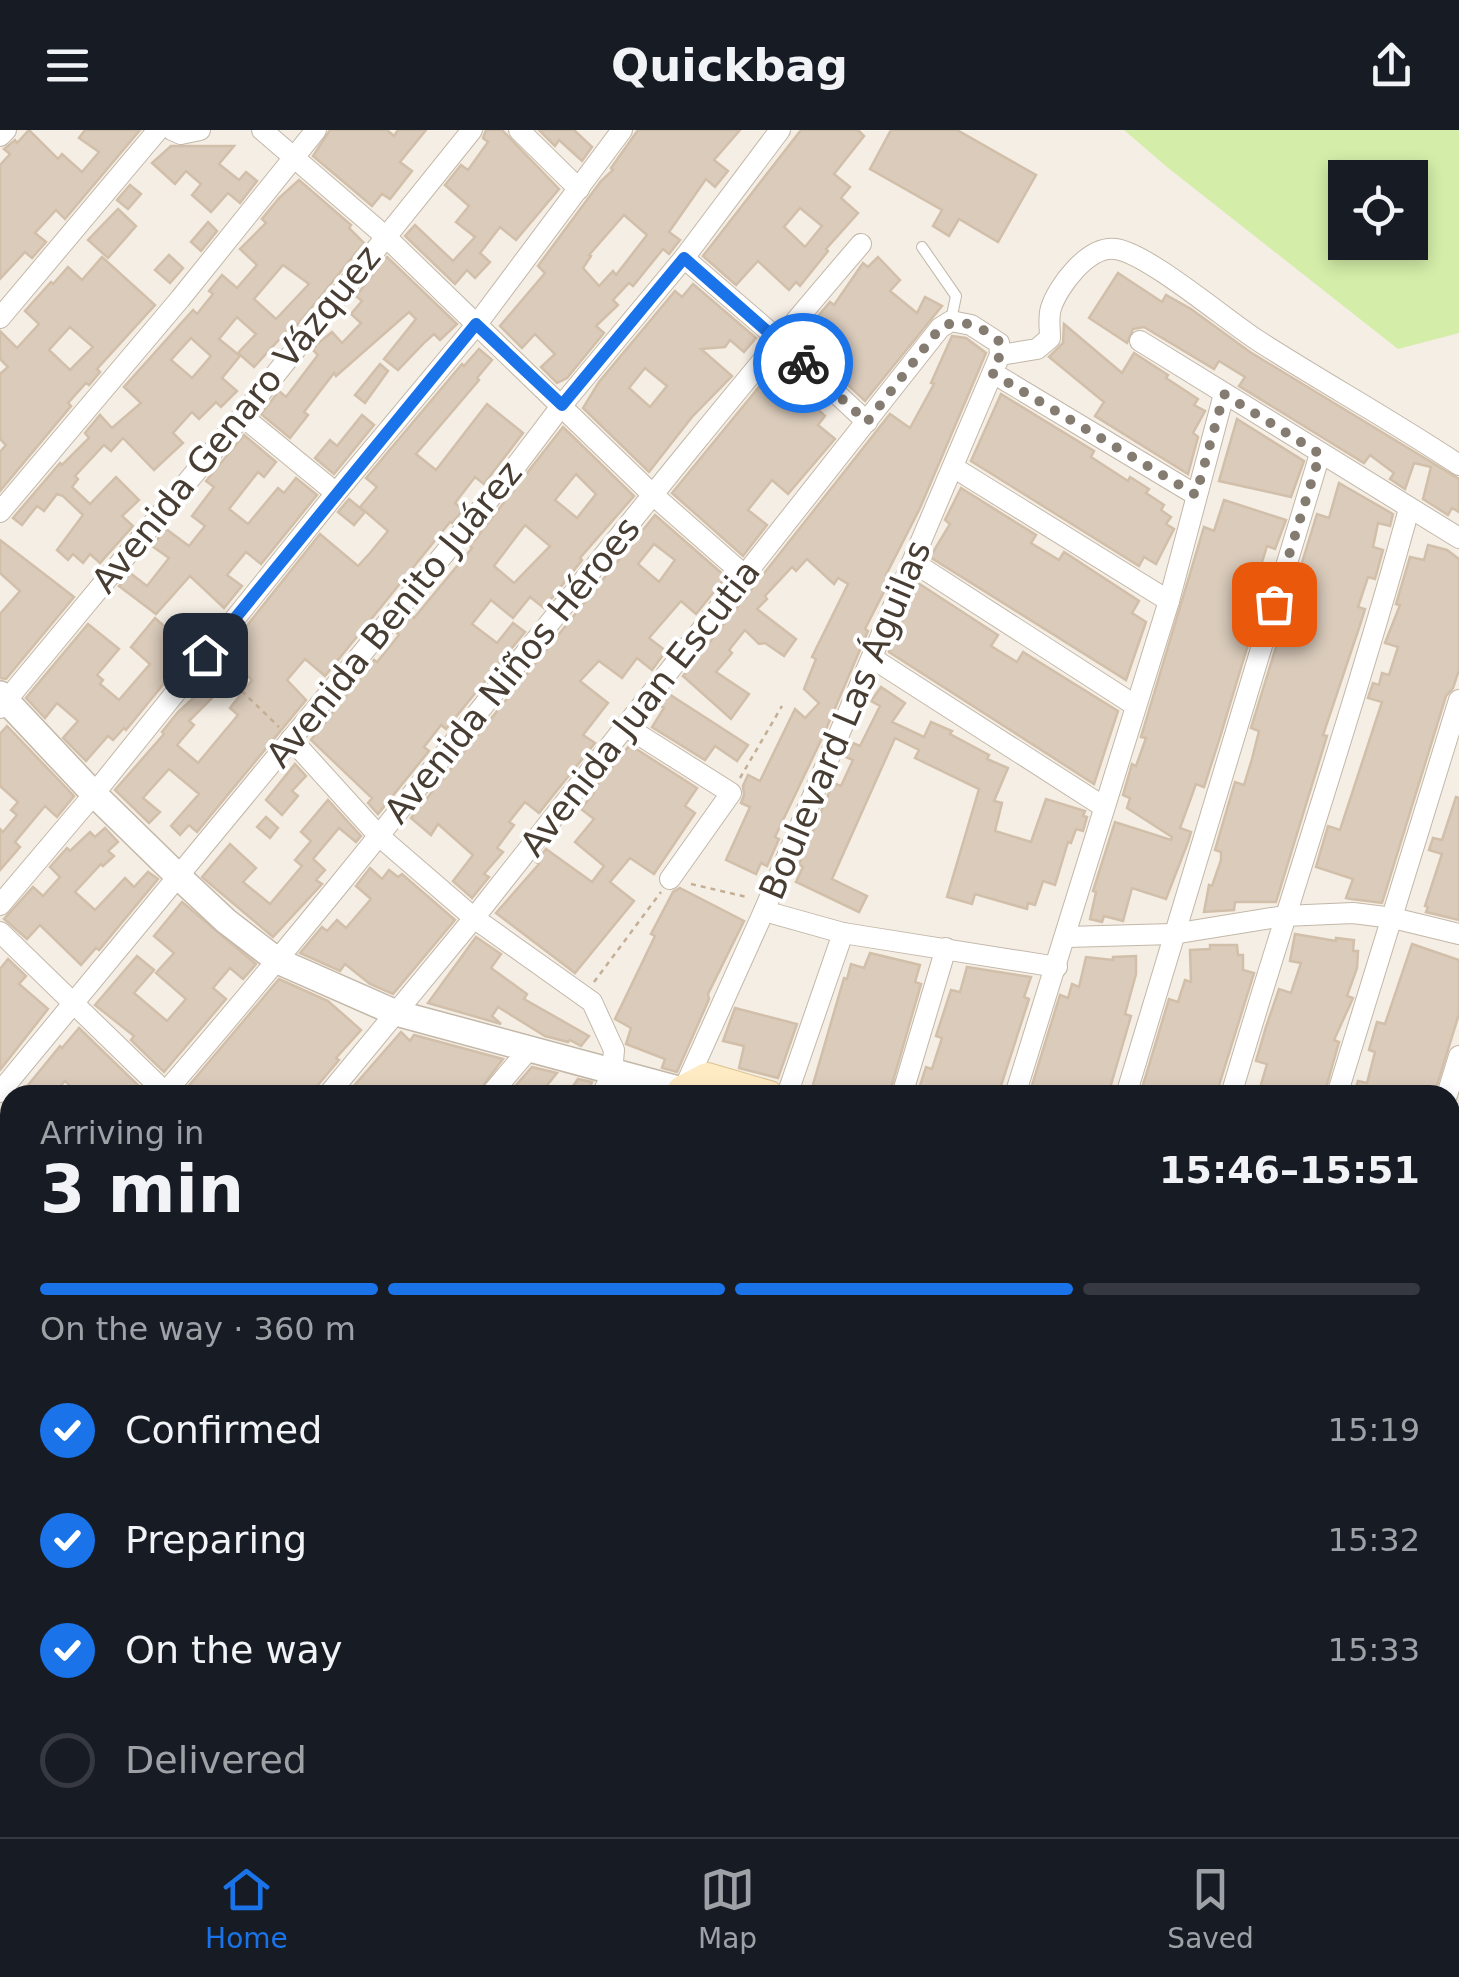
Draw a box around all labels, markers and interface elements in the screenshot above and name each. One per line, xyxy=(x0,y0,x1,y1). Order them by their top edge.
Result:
icon: menu xyxy=(40,38,95,93)
icon: share xyxy=(1364,38,1419,93)
text: Quickbag xyxy=(611,39,848,92)
map controls xyxy=(1328,160,1428,260)
button: locate xyxy=(1328,160,1428,260)
street label: Avenida Genaro Vázquez xyxy=(84,238,388,600)
courier xyxy=(753,313,853,413)
icon: bike xyxy=(776,336,831,391)
street label: Avenida Benito Juárez xyxy=(258,453,530,775)
street label: Avenida Niños Héroes xyxy=(376,509,648,831)
street label: Boulevard Las Águilas xyxy=(750,534,939,905)
street label: Avenida Juan Escutia xyxy=(512,552,768,864)
pin xyxy=(1232,562,1317,647)
icon: bag xyxy=(1247,577,1302,632)
pin xyxy=(163,613,248,698)
icon: home xyxy=(178,628,233,683)
text: Arriving in xyxy=(40,1114,204,1152)
text: 15:46–15:51 xyxy=(1159,1148,1420,1192)
text: 3 min xyxy=(40,1152,244,1227)
text: On the way · 360 m xyxy=(40,1310,356,1348)
icon: check xyxy=(40,1403,95,1458)
text: Confirmed xyxy=(125,1408,322,1452)
text: 15:19 xyxy=(1328,1411,1420,1449)
icon: check xyxy=(40,1513,95,1568)
text: Preparing xyxy=(125,1518,307,1562)
text: 15:32 xyxy=(1328,1521,1420,1559)
icon: check xyxy=(40,1623,95,1678)
text: On the way xyxy=(125,1628,342,1672)
text: 15:33 xyxy=(1328,1631,1420,1669)
text: Delivered xyxy=(125,1738,307,1782)
tab: Home xyxy=(205,1862,288,1955)
tab: Map xyxy=(698,1862,757,1955)
tab: Saved xyxy=(1167,1862,1254,1955)

